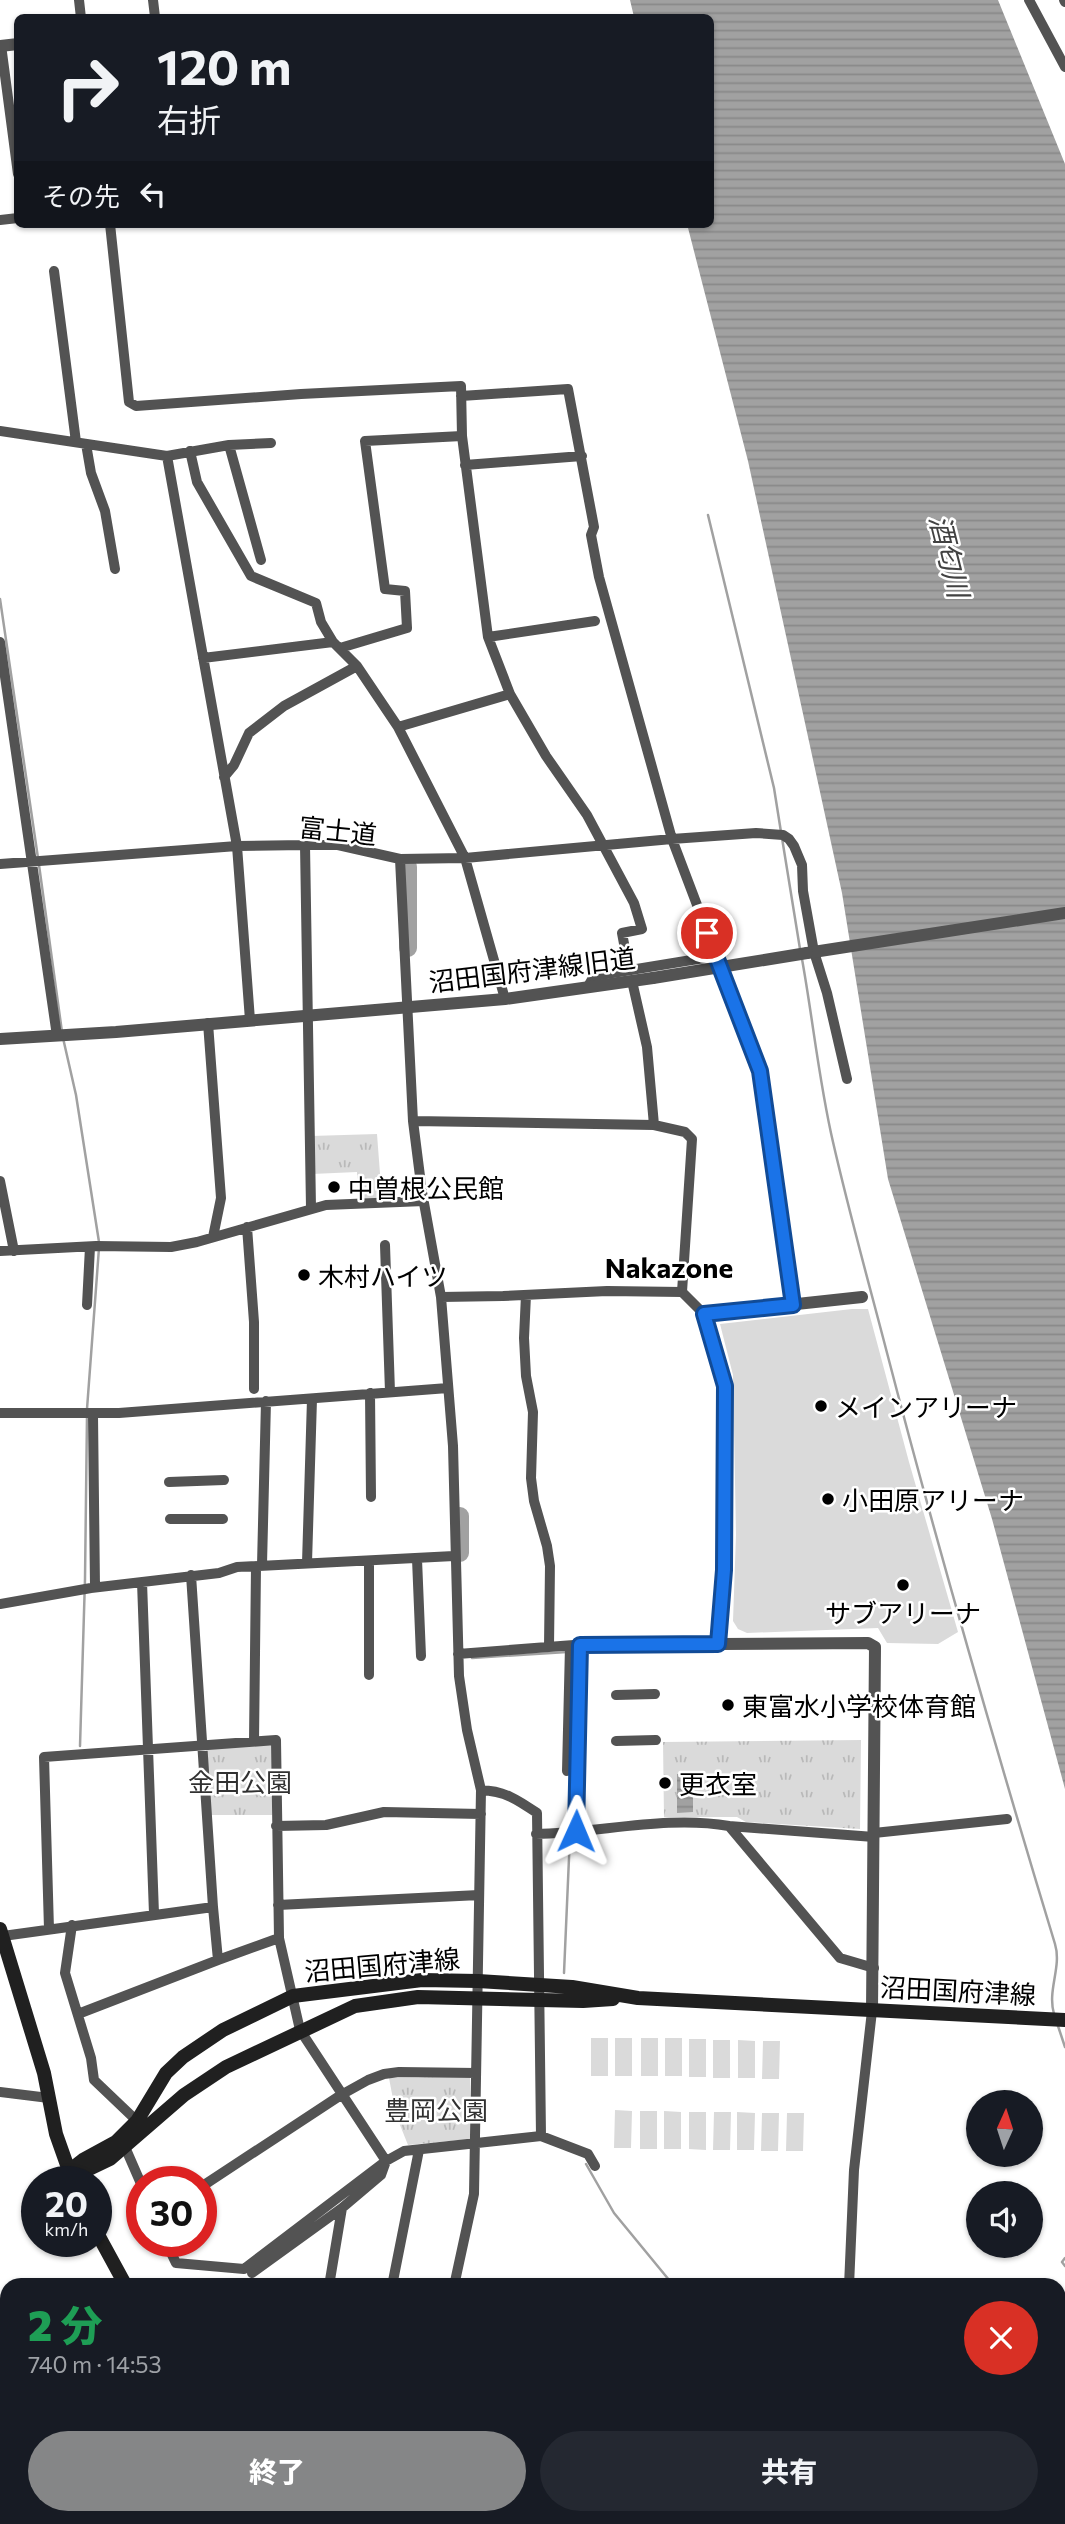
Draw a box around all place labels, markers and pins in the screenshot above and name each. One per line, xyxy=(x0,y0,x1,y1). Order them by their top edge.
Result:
pin xyxy=(677,903,737,963)
place label: 中曽根公民館 xyxy=(348,1172,504,1203)
marker: 中曽根公民館 xyxy=(326,1179,342,1195)
place label: 木村ハイツ xyxy=(318,1260,447,1291)
marker: 木村ハイツ xyxy=(296,1267,312,1283)
place label: メインアリーナ xyxy=(835,1391,1017,1422)
marker: メインアリーナ xyxy=(813,1398,829,1414)
place label: 小田原アリーナ xyxy=(842,1484,1024,1515)
marker: 小田原アリーナ xyxy=(820,1491,836,1507)
marker: サブアリーナ xyxy=(895,1577,911,1593)
place label: サブアリーナ xyxy=(825,1597,981,1628)
place label: 東富水小学校体育館 xyxy=(742,1690,976,1721)
marker: 東富水小学校体育館 xyxy=(720,1697,736,1713)
place label: 更衣室 xyxy=(679,1768,757,1799)
marker: 更衣室 xyxy=(657,1775,673,1791)

